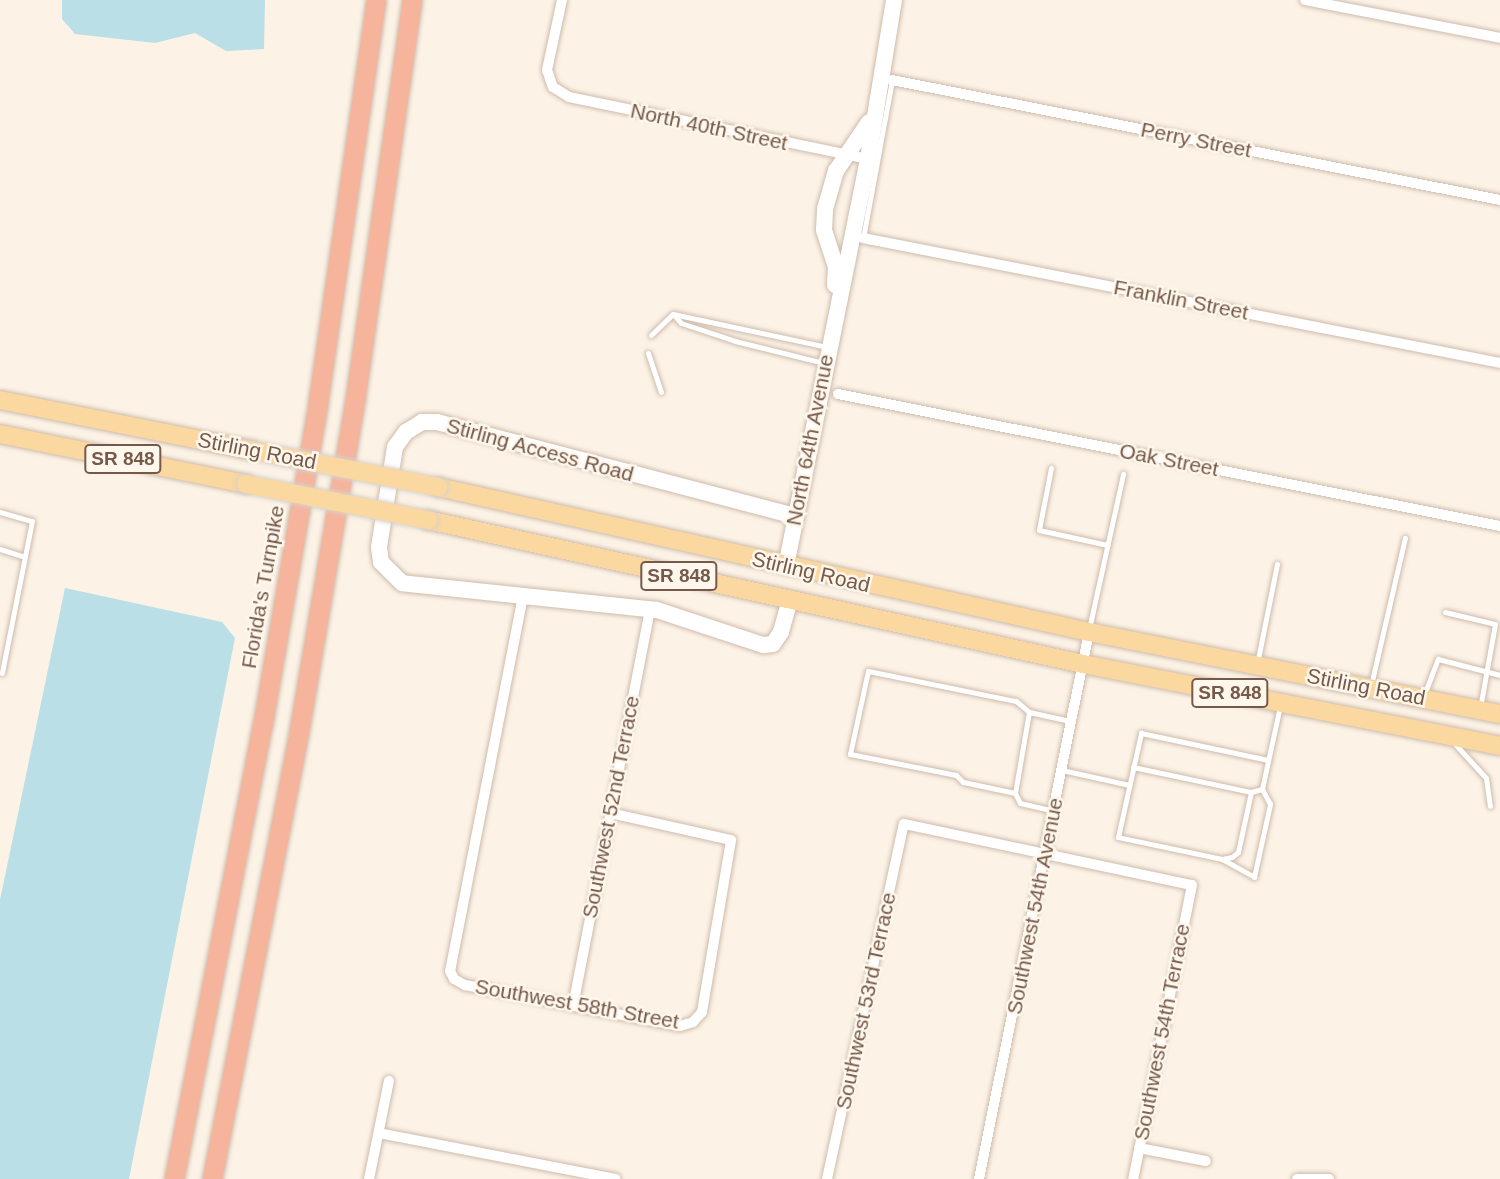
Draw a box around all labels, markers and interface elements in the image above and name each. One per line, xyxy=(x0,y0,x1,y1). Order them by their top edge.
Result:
street label: North 40th Street xyxy=(628,98,790,156)
street label: Perry Street xyxy=(1139,117,1253,163)
street label: Franklin Street xyxy=(1112,275,1250,325)
street label: North 64th Avenue xyxy=(781,352,839,528)
street label: Stirling Access Road xyxy=(443,413,637,487)
street label: Stirling Road xyxy=(196,427,318,475)
street label: Oak Street xyxy=(1117,438,1221,482)
road number: SR 848 xyxy=(83,444,163,474)
street label: Florida's Turnpike xyxy=(236,503,290,671)
street label: Stirling Road xyxy=(750,546,872,598)
road number: SR 848 xyxy=(639,561,719,592)
street label: Stirling Road xyxy=(1305,663,1427,711)
road number: SR 848 xyxy=(1190,678,1270,708)
street label: Southwest 52nd Terrace xyxy=(577,693,645,921)
street label: Southwest 54th Avenue xyxy=(1002,795,1068,1017)
street label: Southwest 53rd Terrace xyxy=(831,890,901,1112)
street label: Southwest 54th Terrace xyxy=(1129,921,1195,1143)
street label: Southwest 58th Street xyxy=(473,974,681,1034)

